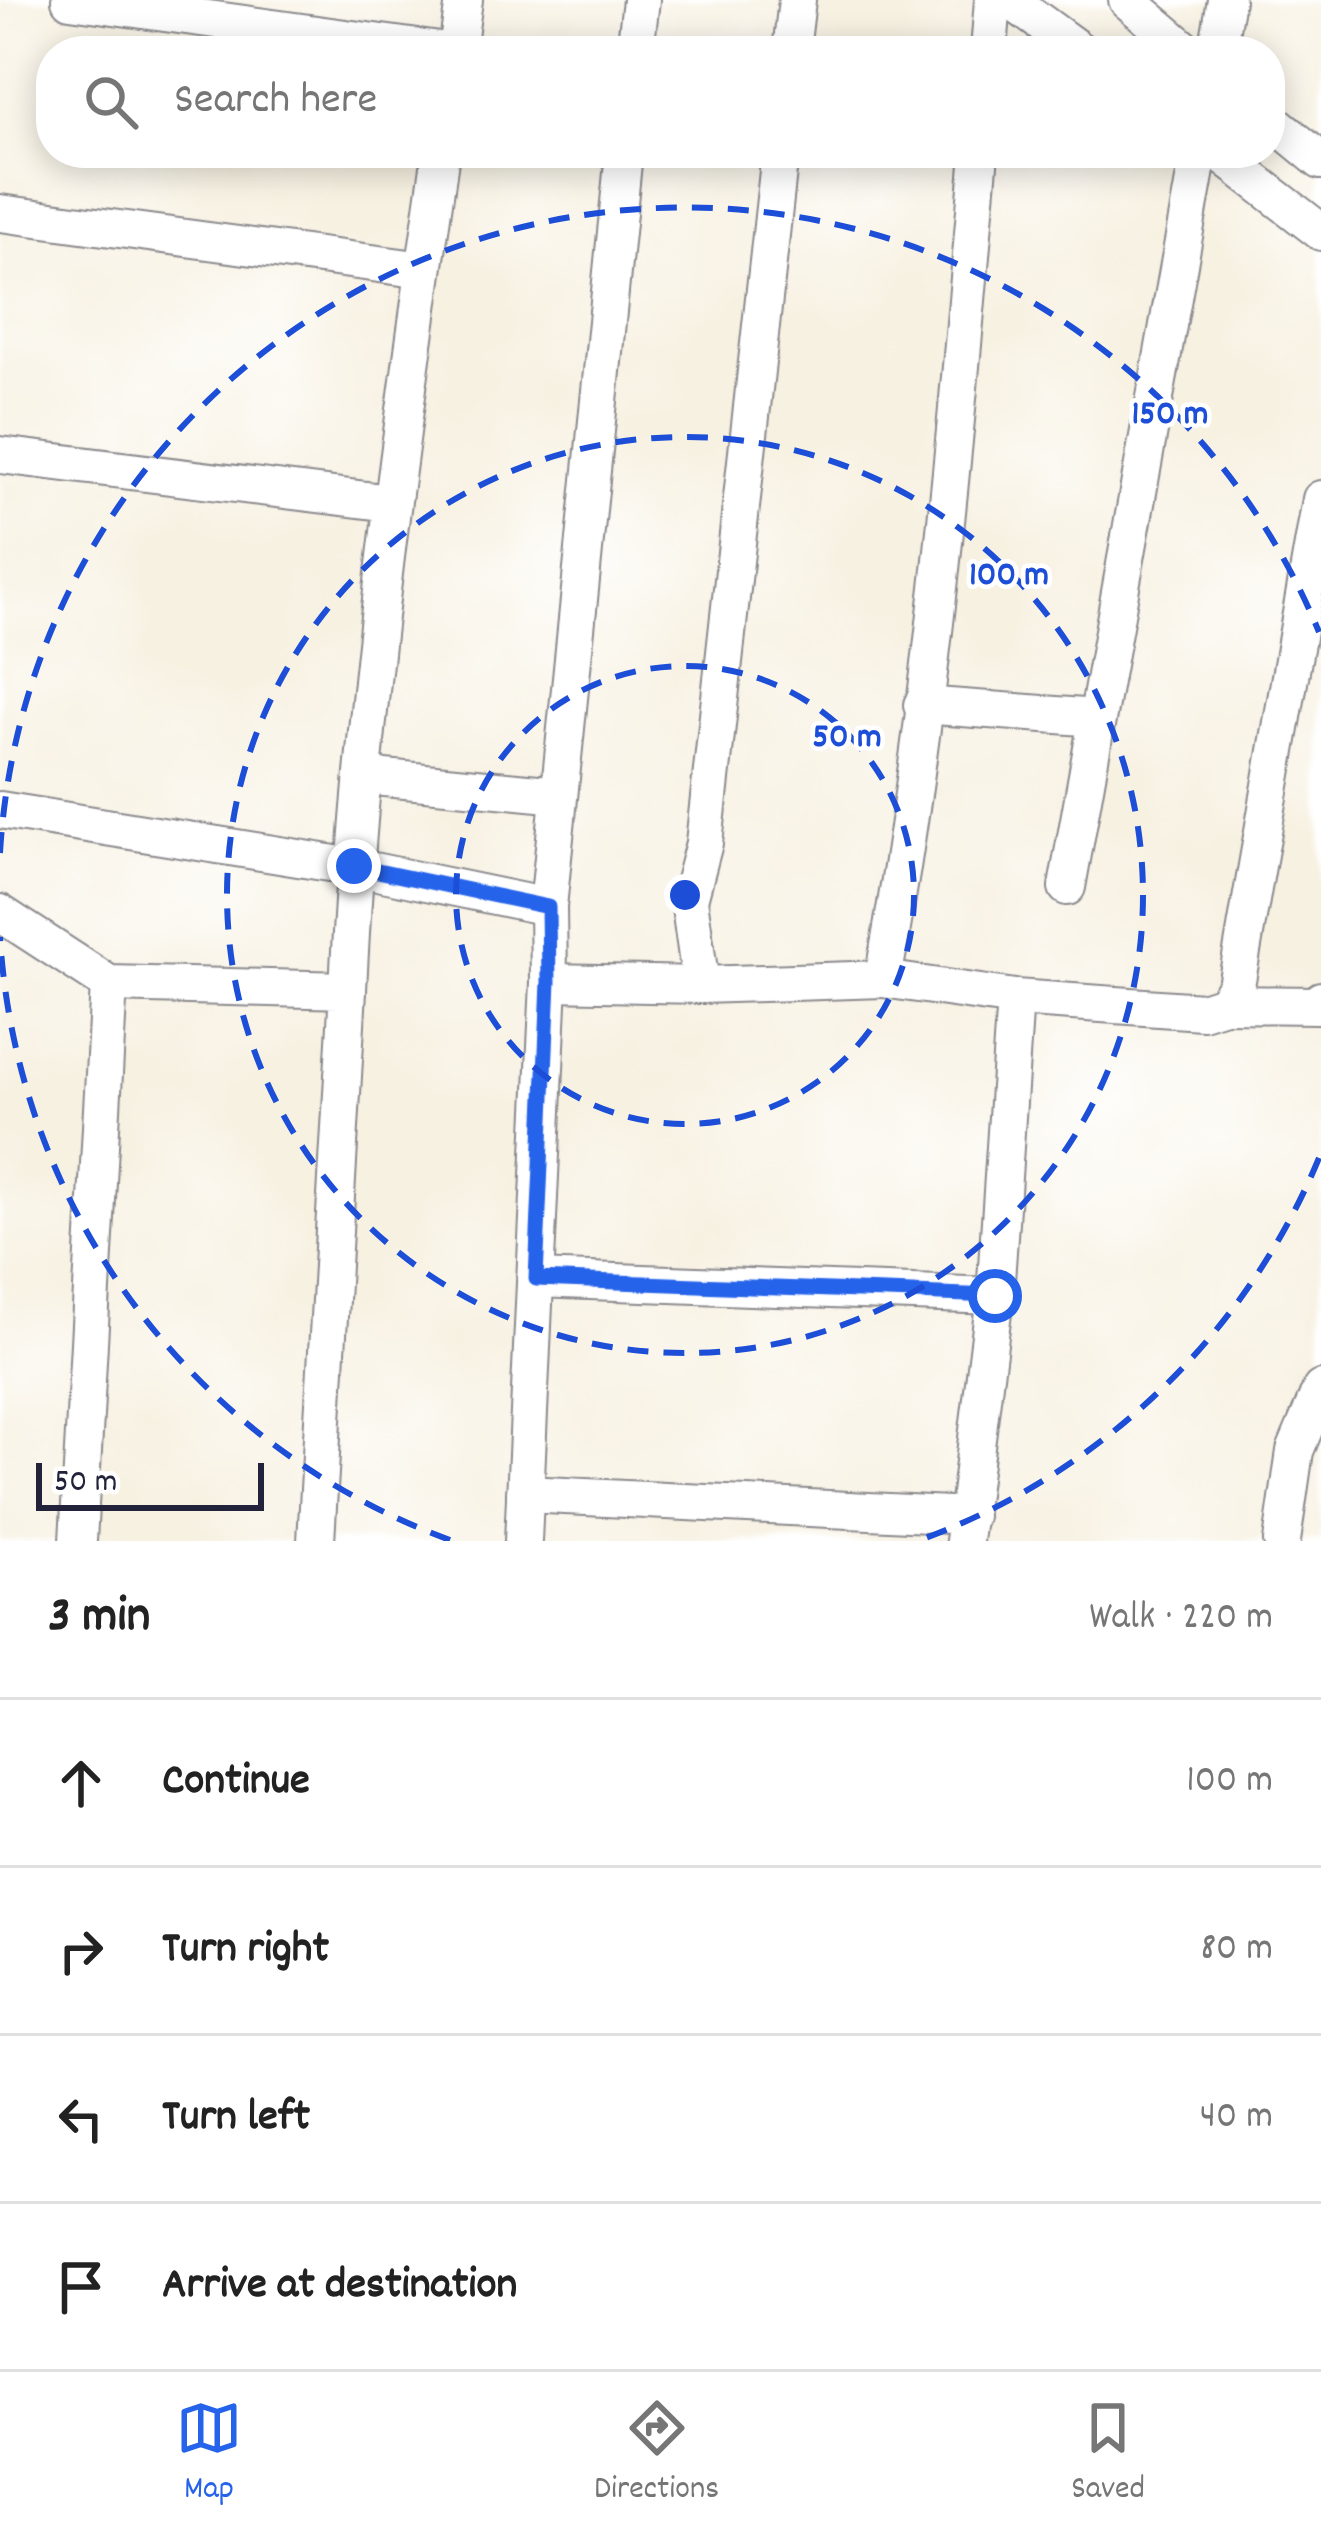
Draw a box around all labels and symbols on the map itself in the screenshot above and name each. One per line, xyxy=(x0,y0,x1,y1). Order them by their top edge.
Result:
text: 150 m xyxy=(1131,390,1209,442)
text: 100 m xyxy=(969,551,1049,603)
text: 50 m xyxy=(812,713,882,765)
route end xyxy=(327,839,381,893)
centre of rings xyxy=(664,874,706,916)
route start xyxy=(968,1269,1022,1323)
scale bar xyxy=(36,1457,264,1510)

